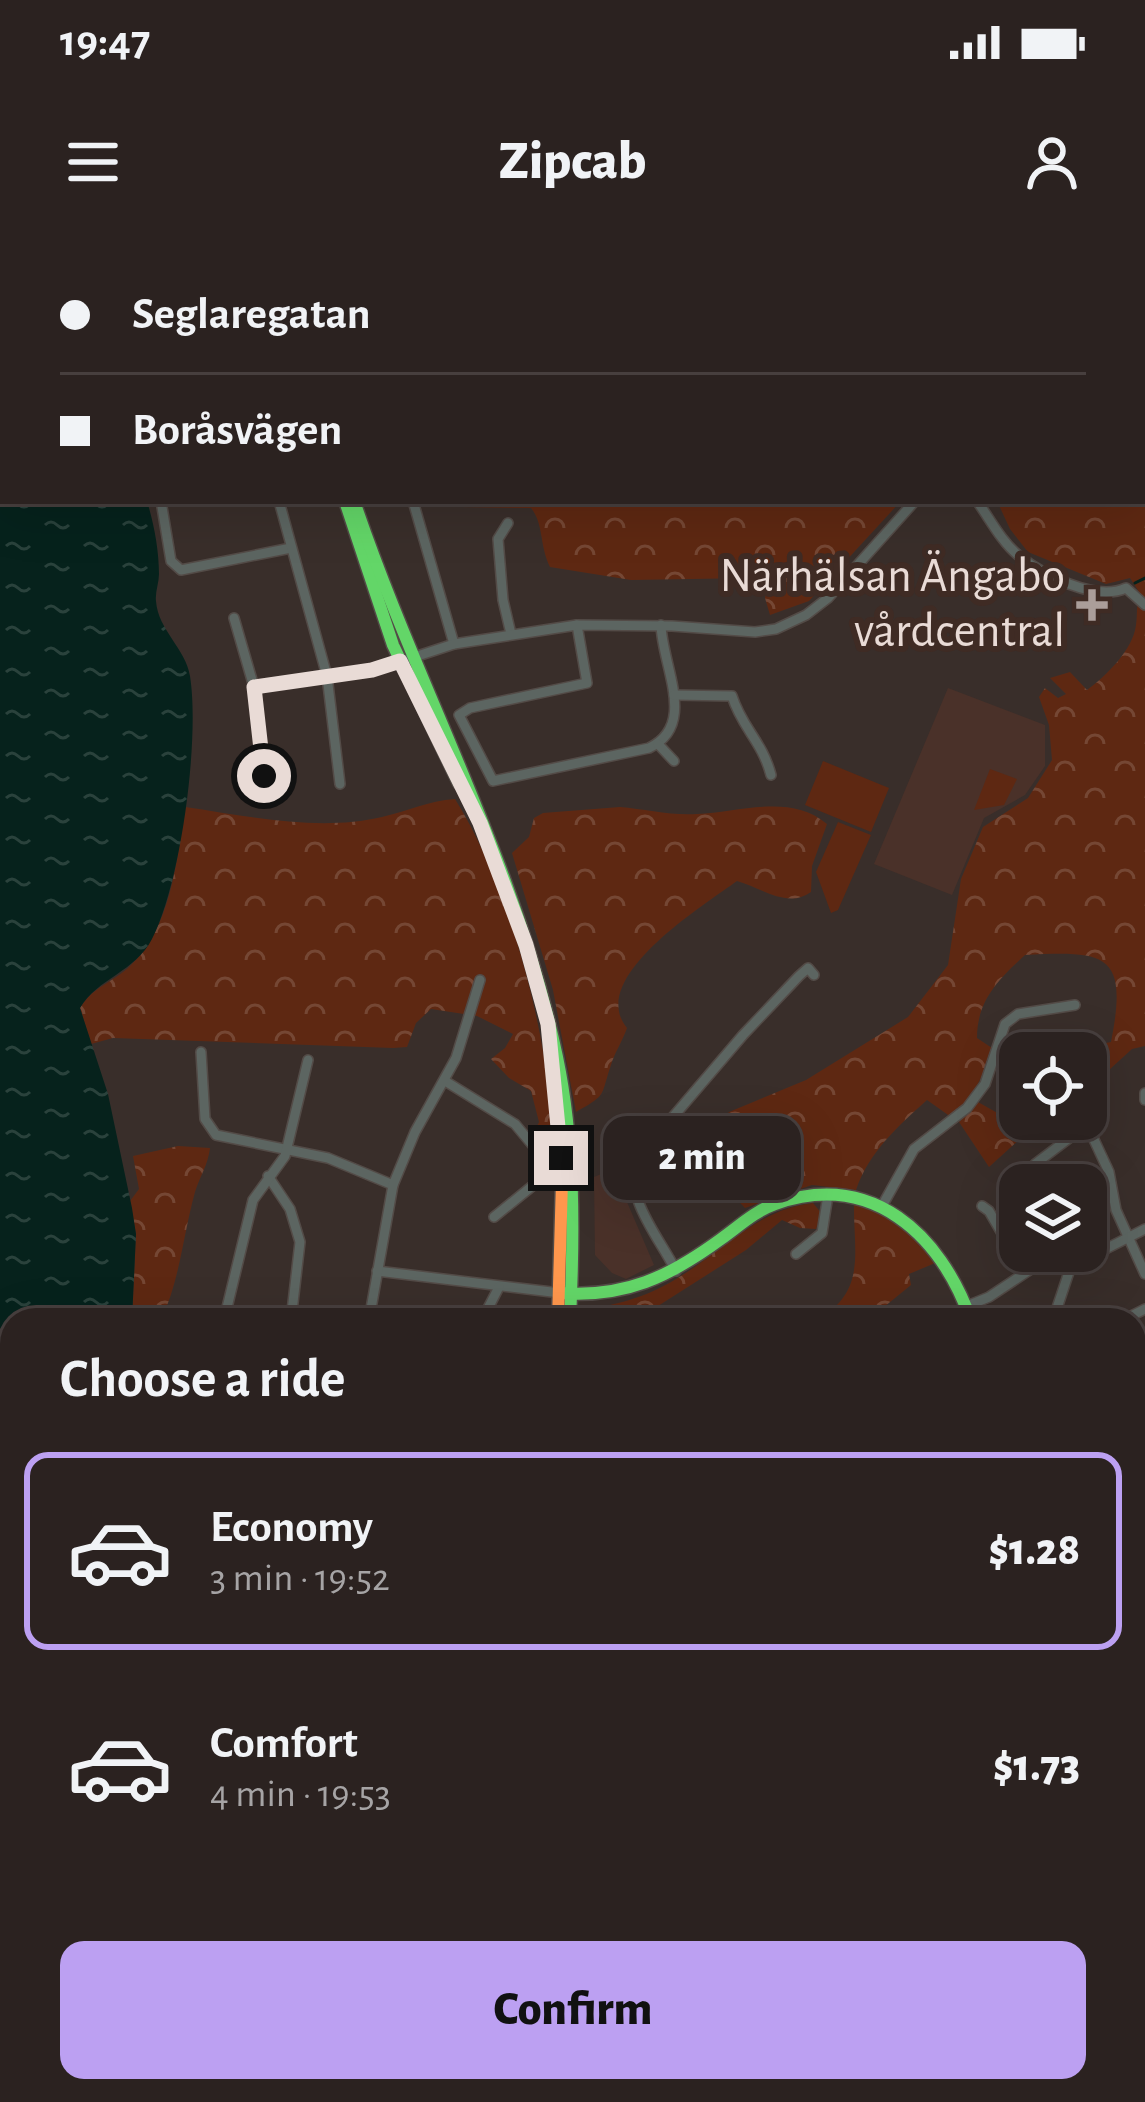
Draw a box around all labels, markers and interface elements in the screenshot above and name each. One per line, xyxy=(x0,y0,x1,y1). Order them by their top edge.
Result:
text: 19:47 xyxy=(60,19,150,64)
icon: menu xyxy=(60,129,126,195)
icon: person xyxy=(1019,129,1085,195)
text: Zipcab xyxy=(499,135,646,189)
text: Seglaregatan xyxy=(132,292,371,337)
text: Boråsvägen xyxy=(132,408,342,453)
place label: Närhälsan Ängabo vårdcentral xyxy=(720,550,1065,656)
marker: Närhälsan Ängabo vårdcentral xyxy=(1076,589,1108,621)
route start xyxy=(237,749,291,803)
map controls xyxy=(999,1032,1107,1272)
button: locate xyxy=(999,1032,1107,1140)
callout: 2 min xyxy=(603,1116,801,1200)
route end xyxy=(534,1131,588,1185)
text: 2 min xyxy=(658,1138,746,1177)
button: layers xyxy=(999,1164,1107,1272)
text: Choose a ride xyxy=(60,1353,346,1407)
icon: car xyxy=(66,1497,174,1605)
text: Economy xyxy=(210,1505,373,1550)
text: $1.28 xyxy=(988,1528,1080,1573)
text: 3 min · 19:52 xyxy=(210,1559,390,1598)
icon: car xyxy=(66,1713,174,1821)
text: Comfort xyxy=(210,1721,358,1766)
text: $1.73 xyxy=(993,1744,1080,1789)
text: 4 min · 19:53 xyxy=(210,1775,391,1814)
button: Confirm xyxy=(60,1941,1086,2079)

